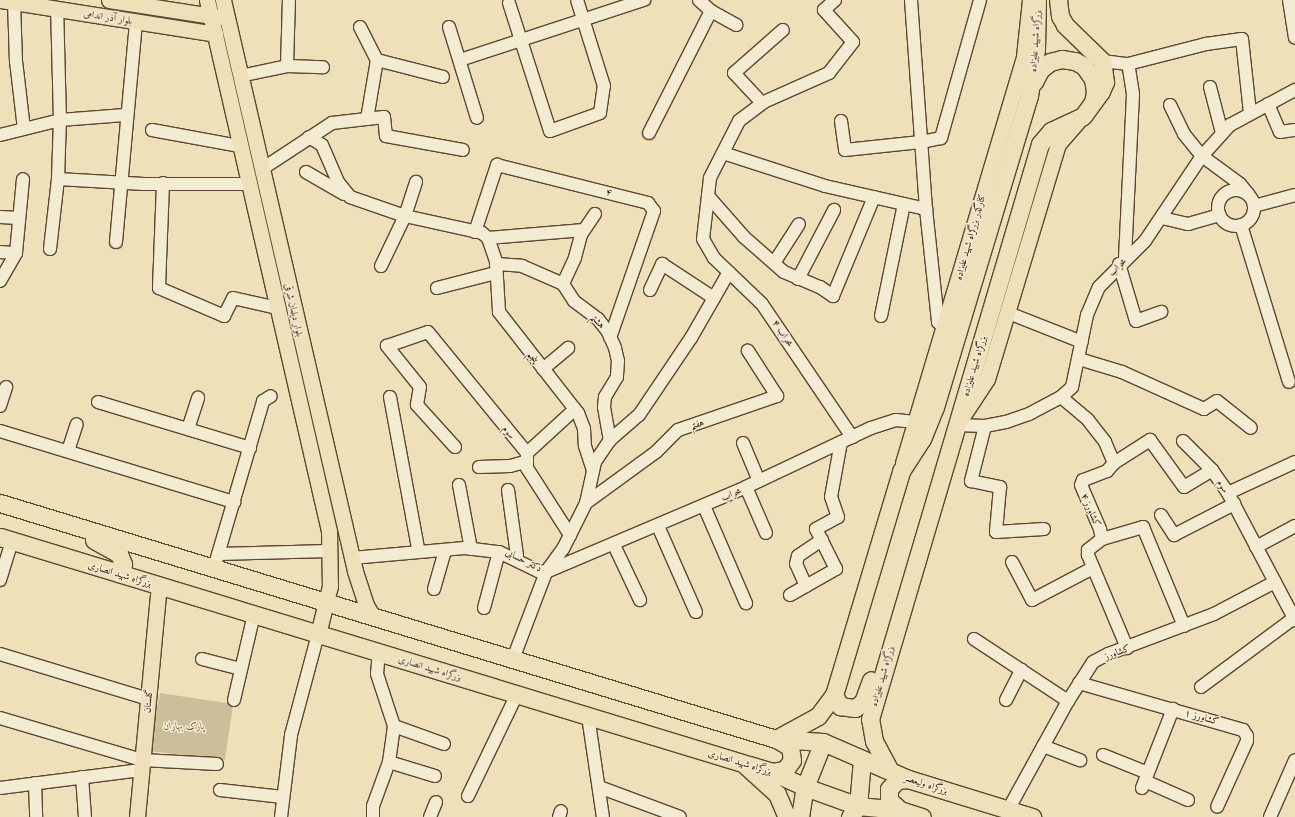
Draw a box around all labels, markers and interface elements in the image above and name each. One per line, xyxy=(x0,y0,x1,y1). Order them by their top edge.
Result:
street label: بلوار آذر اندامی xyxy=(83,7,133,27)
street label: بزرگراه شهید علیزاده xyxy=(1027,9,1043,73)
street label: ۴ xyxy=(605,185,613,199)
street label: کنارگذر بزرگراه شهید علیزاده xyxy=(952,193,988,281)
street label: محراب xyxy=(1105,255,1129,279)
street label: بلوار دیلمان شرقی xyxy=(282,282,306,338)
street label: هشتم xyxy=(588,311,608,331)
street label: محراب ۴ xyxy=(770,318,796,348)
street label: بزرگراه شهید علیزاده xyxy=(959,334,989,398)
street label: پنجم xyxy=(525,349,541,365)
street label: هفتم xyxy=(688,416,706,432)
street label: سوم xyxy=(500,423,518,441)
street label: سوم xyxy=(1214,477,1232,495)
street label: محراب xyxy=(719,484,743,504)
street label: کشاورز ۴ xyxy=(1078,492,1104,528)
street label: دکتر حسابی xyxy=(504,546,544,574)
street label: بزرگراه شهید انصاری xyxy=(87,559,153,589)
street label: کشاورز xyxy=(1102,642,1132,662)
street label: بزرگراه شهید علیزاده xyxy=(868,644,896,708)
street label: بزرگراه شهید انصاری xyxy=(397,653,463,683)
street label: گلستان xyxy=(141,688,155,714)
street label: کشاورز ۱ xyxy=(1184,707,1220,727)
park label: پارک بهاران xyxy=(164,720,204,732)
street label: بزرگراه شهید انصاری xyxy=(707,747,773,777)
street label: بزرگراه ولیعصر xyxy=(903,771,949,797)

